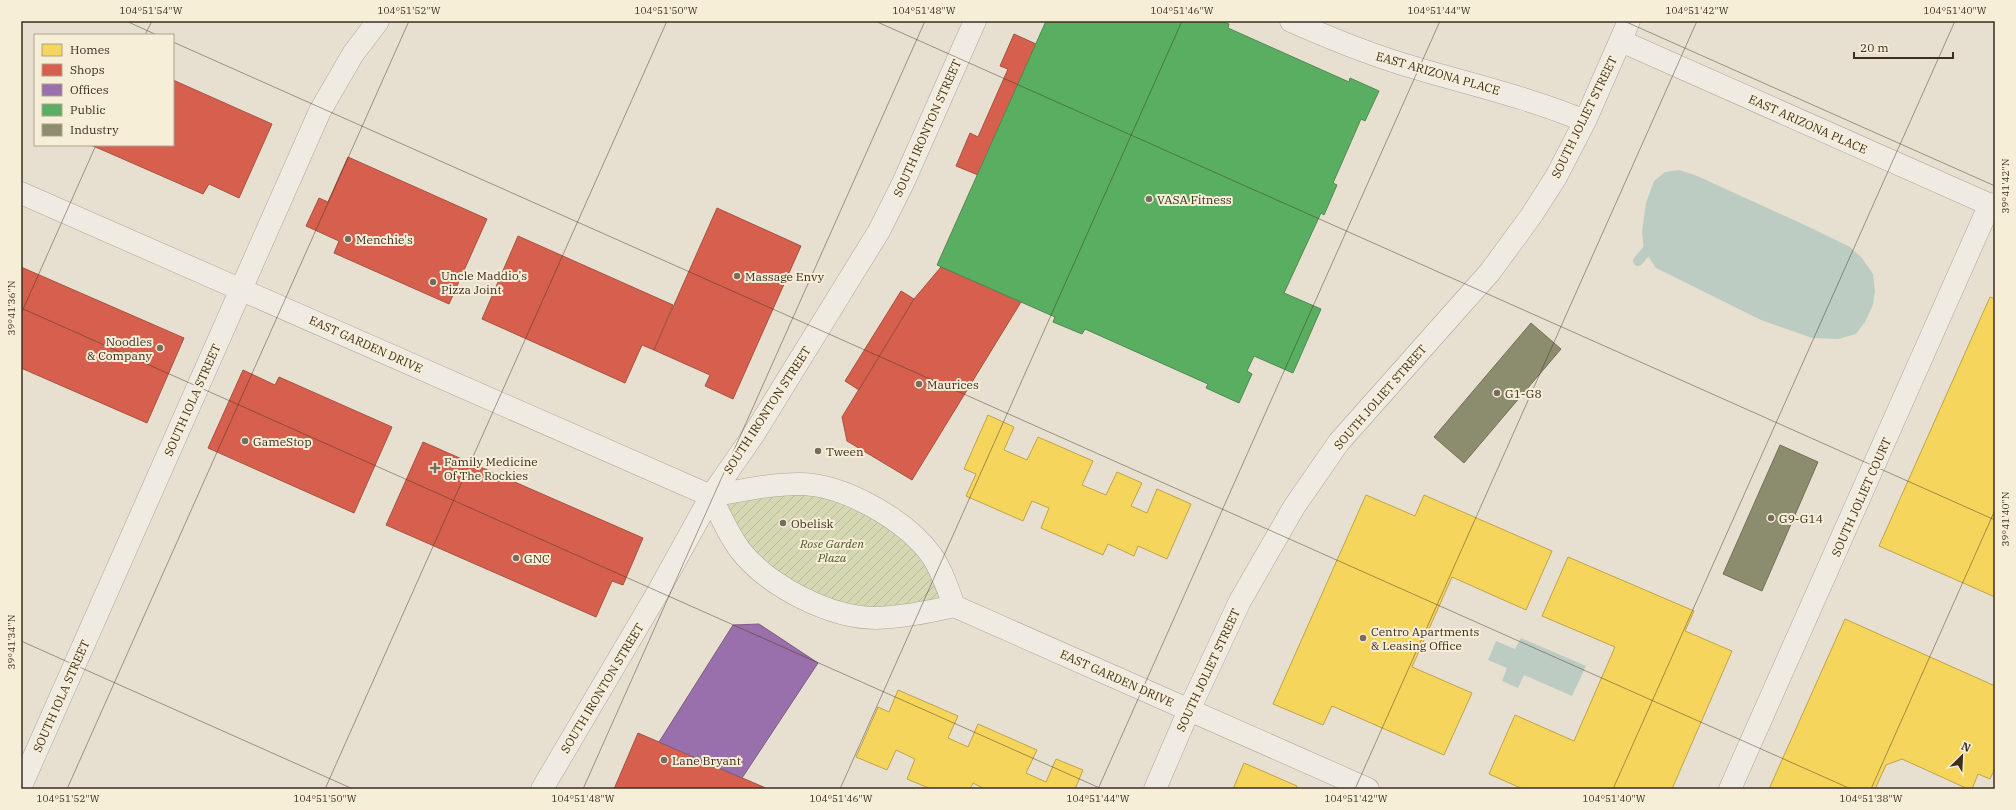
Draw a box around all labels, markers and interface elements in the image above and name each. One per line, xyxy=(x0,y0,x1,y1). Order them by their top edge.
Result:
text: 104°51'54"W xyxy=(119,4,183,17)
text: 104°51'52"W xyxy=(377,4,441,17)
text: 104°51'50"W xyxy=(634,4,698,17)
text: 104°51'48"W xyxy=(892,4,956,17)
text: 104°51'46"W xyxy=(1150,4,1214,17)
text: 104°51'44"W xyxy=(1407,4,1471,17)
text: 104°51'42"W xyxy=(1665,4,1729,17)
text: 104°51'40"W xyxy=(1923,4,1987,17)
legend xyxy=(34,34,174,146)
scale bar xyxy=(1854,34,1953,60)
text: 20 m xyxy=(1860,40,1889,55)
text: Homes xyxy=(70,42,110,57)
street label: EAST ARIZONA PLACE xyxy=(1374,48,1502,98)
street label: SOUTH JOLIET STREET xyxy=(1548,53,1620,181)
street label: SOUTH IRONTON STREET xyxy=(890,57,964,199)
text: Shops xyxy=(70,62,105,77)
text: Offices xyxy=(70,82,109,97)
street label: EAST ARIZONA PLACE xyxy=(1746,91,1870,157)
text: Public xyxy=(70,102,106,117)
text: Industry xyxy=(70,122,119,137)
text: 39°41'42"N xyxy=(1999,158,2012,214)
place label: VASA Fitness xyxy=(1157,192,1232,207)
marker: VASA Fitness xyxy=(1144,194,1154,204)
place label: Menchie's xyxy=(356,232,413,247)
marker: Menchie's xyxy=(343,234,353,244)
place label: Uncle Maddio's Pizza Joint xyxy=(441,268,527,297)
place label: Massage Envy xyxy=(745,269,825,284)
marker: Massage Envy xyxy=(732,271,742,281)
marker: Uncle Maddio's Pizza Joint xyxy=(428,277,438,287)
text: 39°41'36"N xyxy=(5,280,18,336)
street label: EAST GARDEN DRIVE xyxy=(307,312,425,376)
place label: Noodles & Company xyxy=(87,334,153,363)
street label: SOUTH IOLA STREET xyxy=(160,341,224,459)
street label: SOUTH JOLIET STREET xyxy=(1330,341,1430,453)
marker: Noodles & Company xyxy=(155,343,165,353)
street label: SOUTH IRONTON STREET xyxy=(720,343,814,477)
place label: Maurices xyxy=(927,377,979,392)
marker: Maurices xyxy=(914,379,924,389)
place label: G1-G8 xyxy=(1505,386,1542,401)
marker: G1-G8 xyxy=(1492,388,1502,398)
place label: GameStop xyxy=(253,434,312,449)
street label: SOUTH JOLIET COURT xyxy=(1828,435,1894,559)
marker: GameStop xyxy=(240,436,250,446)
place label: Tween xyxy=(826,444,864,459)
marker: Tween xyxy=(813,446,823,456)
place label: Family Medicine Of The Rockies xyxy=(444,454,538,483)
marker: Family Medicine Of The Rockies xyxy=(429,462,441,474)
text: 39°41'40"N xyxy=(1999,491,2012,547)
place label: G9-G14 xyxy=(1779,511,1823,526)
marker: G9-G14 xyxy=(1766,513,1776,523)
place label: Obelisk xyxy=(791,516,834,531)
marker: Obelisk xyxy=(778,518,788,528)
park label: Rose Garden Plaza xyxy=(799,536,864,565)
place label: GNC xyxy=(524,551,550,566)
marker: GNC xyxy=(511,553,521,563)
street label: SOUTH JOLIET STREET xyxy=(1173,606,1243,734)
text: 39°41'34"N xyxy=(5,614,18,670)
street label: SOUTH IRONTON STREET xyxy=(557,620,647,756)
place label: Centro Apartments & Leasing Office xyxy=(1371,624,1479,653)
marker: Centro Apartments & Leasing Office xyxy=(1358,633,1368,643)
street label: SOUTH IOLA STREET xyxy=(29,637,93,755)
street label: EAST GARDEN DRIVE xyxy=(1058,646,1176,710)
north arrow xyxy=(1942,736,1982,776)
text: N xyxy=(1959,739,1973,755)
place label: Lane Bryant xyxy=(672,753,741,768)
marker: Lane Bryant xyxy=(659,755,669,765)
text: 104°51'52"W xyxy=(36,792,100,805)
text: 104°51'50"W xyxy=(293,792,357,805)
text: 104°51'48"W xyxy=(551,792,615,805)
text: 104°51'46"W xyxy=(809,792,873,805)
text: 104°51'44"W xyxy=(1066,792,1130,805)
text: 104°51'42"W xyxy=(1324,792,1388,805)
text: 104°51'40"W xyxy=(1582,792,1646,805)
text: 104°51'38"W xyxy=(1839,792,1903,805)

